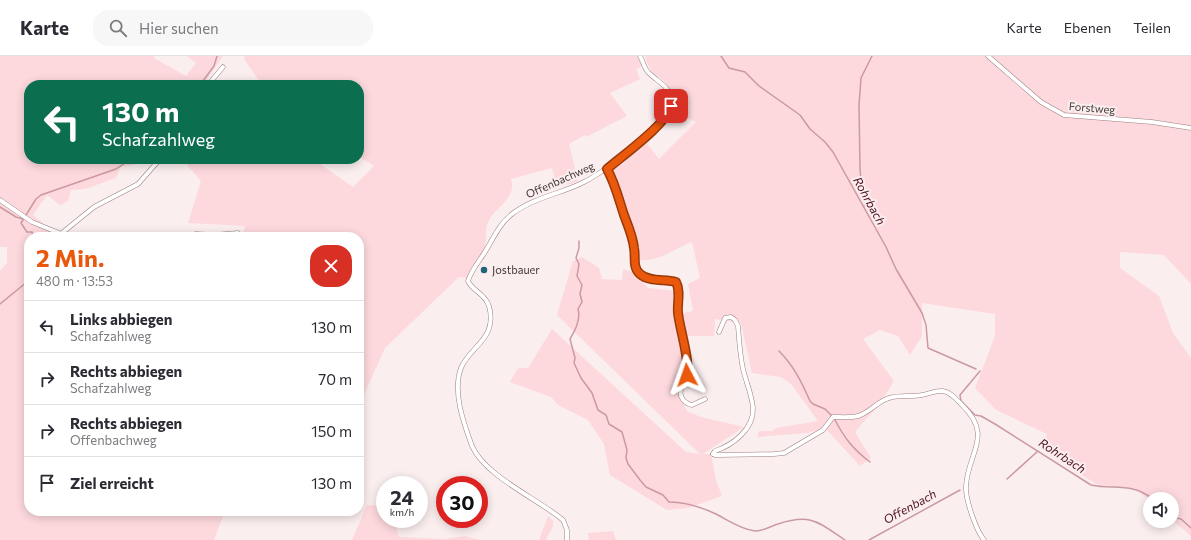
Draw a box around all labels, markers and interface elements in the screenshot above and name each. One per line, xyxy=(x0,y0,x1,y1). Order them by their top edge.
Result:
search box xyxy=(93,10,373,46)
text: Karte xyxy=(20,16,69,39)
icon: search xyxy=(107,17,129,39)
text: Hier suchen xyxy=(139,19,219,37)
text: Karte xyxy=(1006,19,1042,36)
text: Ebenen xyxy=(1064,19,1111,36)
text: Teilen xyxy=(1133,19,1171,36)
pin xyxy=(654,89,688,123)
text: 130 m xyxy=(102,94,179,128)
icon: arrive xyxy=(660,95,682,117)
icon: left xyxy=(36,96,88,148)
street label: Forstweg xyxy=(1068,99,1116,116)
text: Schafzahlweg xyxy=(102,128,215,150)
street label: Offenbachweg xyxy=(524,159,596,200)
water label: Rohrbach xyxy=(851,174,889,227)
text: 2 Min. xyxy=(36,243,104,272)
button: close xyxy=(310,245,352,287)
place label: Jostbauer xyxy=(492,263,540,277)
marker: Jostbauer xyxy=(479,265,489,275)
text: 480 m · 13:53 xyxy=(36,273,113,289)
text: Links abbiegen xyxy=(70,310,172,328)
icon: left xyxy=(36,316,58,338)
text: 130 m xyxy=(311,318,352,336)
text: Schafzahlweg xyxy=(70,328,152,344)
position arrow xyxy=(666,354,708,396)
text: Rechts abbiegen xyxy=(70,362,182,380)
icon: right xyxy=(36,368,58,390)
text: 70 m xyxy=(318,370,352,388)
text: Schafzahlweg xyxy=(70,380,152,396)
text: Rechts abbiegen xyxy=(70,414,182,432)
icon: right xyxy=(36,420,58,442)
text: 150 m xyxy=(311,422,352,440)
text: Offenbachweg xyxy=(70,432,157,448)
water label: Rohrbach xyxy=(1037,435,1089,475)
icon: arrive xyxy=(36,472,58,494)
text: Ziel erreicht xyxy=(70,474,154,492)
text: 130 m xyxy=(311,474,352,492)
speed limit sign: 30 xyxy=(436,476,488,528)
text: 24 xyxy=(390,485,414,509)
water label: Offenbach xyxy=(881,486,938,526)
map controls xyxy=(1143,492,1179,528)
button: sound xyxy=(1143,492,1179,528)
text: km/h xyxy=(390,506,414,518)

